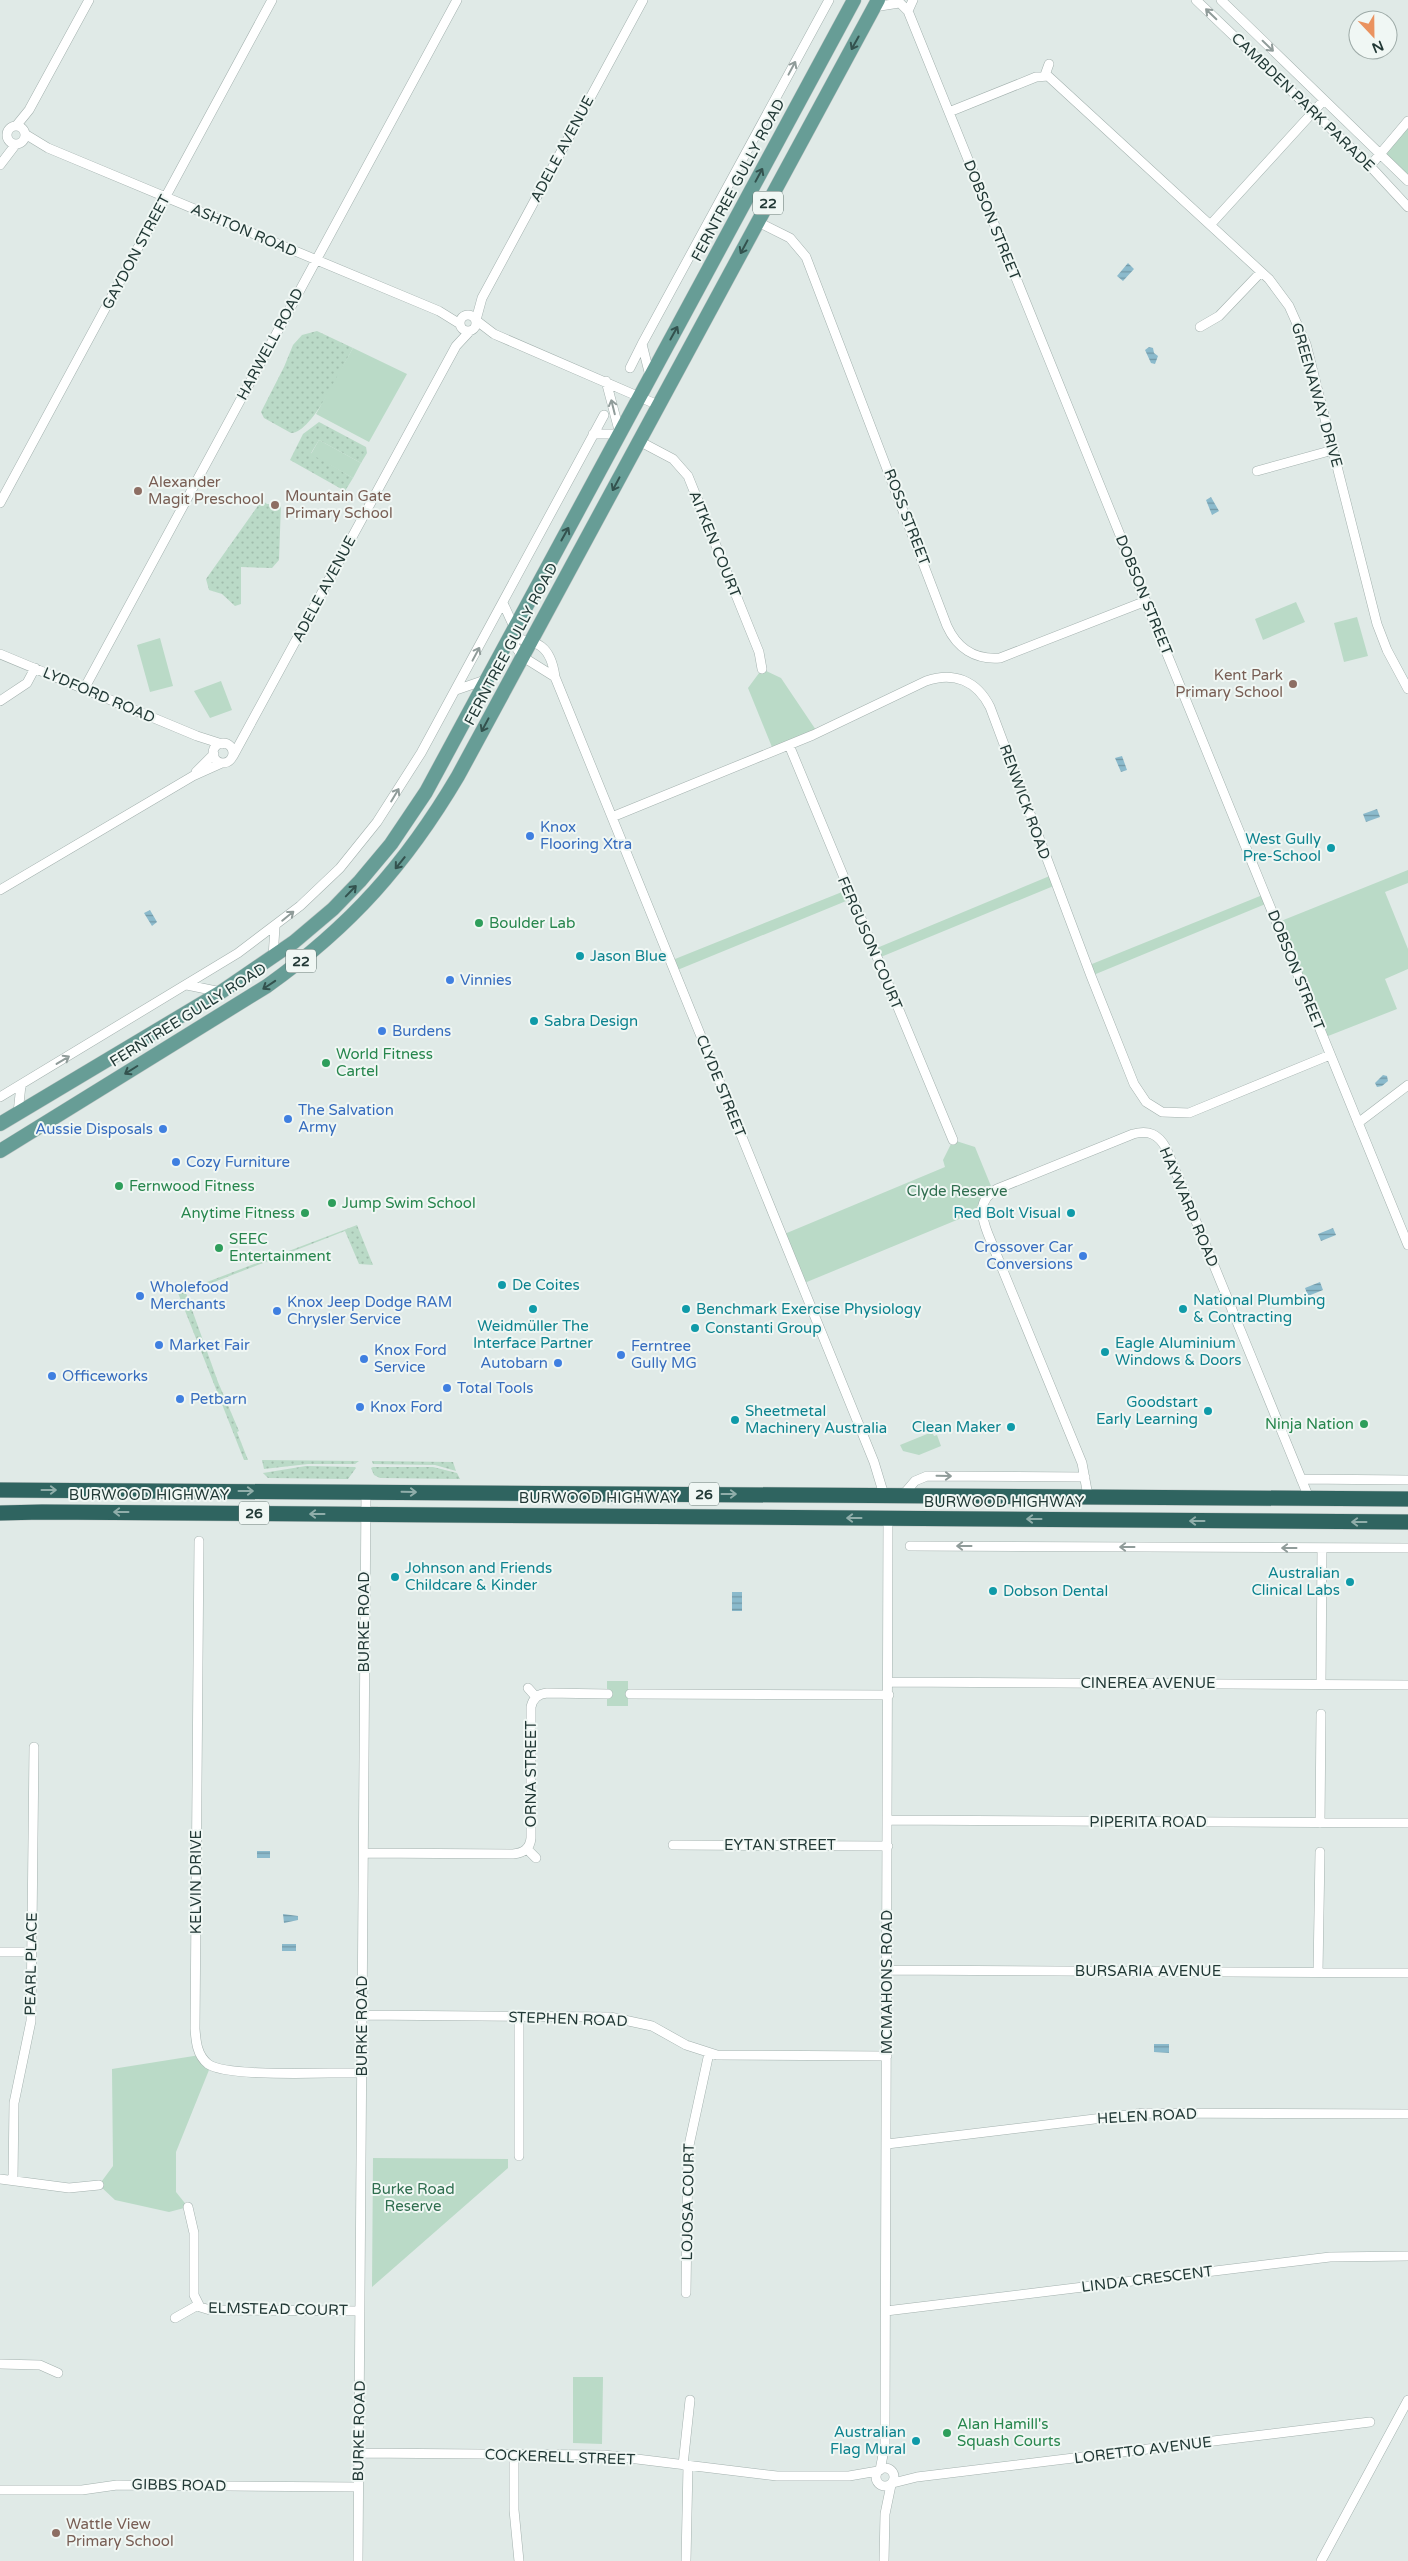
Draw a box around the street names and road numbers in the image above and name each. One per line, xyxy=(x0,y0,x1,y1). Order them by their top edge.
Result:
street label: CAMBDEN PARK PARADE xyxy=(1228,29,1378,175)
street label: ADELE AVENUE xyxy=(526,93,598,205)
street label: FERNTREE GULLY ROAD xyxy=(687,96,789,264)
street label: DOBSON STREET xyxy=(960,157,1024,283)
street label: GAYDON STREET xyxy=(98,192,174,312)
road number: 22 xyxy=(753,192,783,214)
street label: ASHTON ROAD xyxy=(188,199,300,261)
street label: HARWELL ROAD xyxy=(233,285,307,403)
street label: GREENAWAY DRIVE xyxy=(1288,321,1346,469)
street label: ROSS STREET xyxy=(880,466,934,568)
street label: AITKEN COURT xyxy=(685,488,745,600)
street label: DOBSON STREET xyxy=(1112,532,1176,658)
street label: ADELE AVENUE xyxy=(288,533,360,645)
street label: FERNTREE GULLY ROAD xyxy=(460,560,562,728)
street label: LYDFORD ROAD xyxy=(40,663,158,727)
street label: RENWICK ROAD xyxy=(996,742,1054,862)
street label: FERGUSON COURT xyxy=(834,874,906,1012)
street label: DOBSON STREET xyxy=(1264,907,1328,1033)
road number: 22 xyxy=(286,949,316,972)
street label: FERNTREE GULLY ROAD xyxy=(106,959,270,1071)
street label: CLYDE STREET xyxy=(692,1032,750,1140)
street label: HAYWARD ROAD xyxy=(1156,1144,1222,1270)
road number: 26 xyxy=(689,1482,719,1506)
street label: BURWOOD HIGHWAY xyxy=(69,1486,230,1504)
street label: BURWOOD HIGHWAY xyxy=(519,1489,680,1507)
street label: BURWOOD HIGHWAY xyxy=(924,1493,1085,1511)
road number: 26 xyxy=(239,1502,269,1525)
street label: BURKE ROAD xyxy=(355,1571,373,1673)
street label: CINEREA AVENUE xyxy=(1080,1674,1216,1692)
street label: ORNA STREET xyxy=(522,1721,540,1827)
street label: PIPERITA ROAD xyxy=(1089,1813,1207,1831)
street label: KELVIN DRIVE xyxy=(187,1830,205,1934)
street label: EYTAN STREET xyxy=(724,1836,836,1854)
street label: MCMAHONS ROAD xyxy=(878,1910,896,2054)
street label: PEARL PLACE xyxy=(21,1912,41,2016)
street label: BURSARIA AVENUE xyxy=(1075,1962,1221,1980)
street label: BURKE ROAD xyxy=(353,1975,371,2077)
street label: STEPHEN ROAD xyxy=(508,2008,628,2030)
street label: HELEN ROAD xyxy=(1097,2104,1197,2128)
street label: LOJOSA COURT xyxy=(678,2143,698,2261)
street label: LINDA CRESCENT xyxy=(1080,2262,1214,2296)
street label: ELMSTEAD COURT xyxy=(208,2299,348,2319)
street label: BURKE ROAD xyxy=(349,2380,369,2482)
street label: LORETTO AVENUE xyxy=(1073,2433,1213,2467)
street label: COCKERELL STREET xyxy=(484,2445,636,2469)
street label: GIBBS ROAD xyxy=(132,2475,226,2495)

